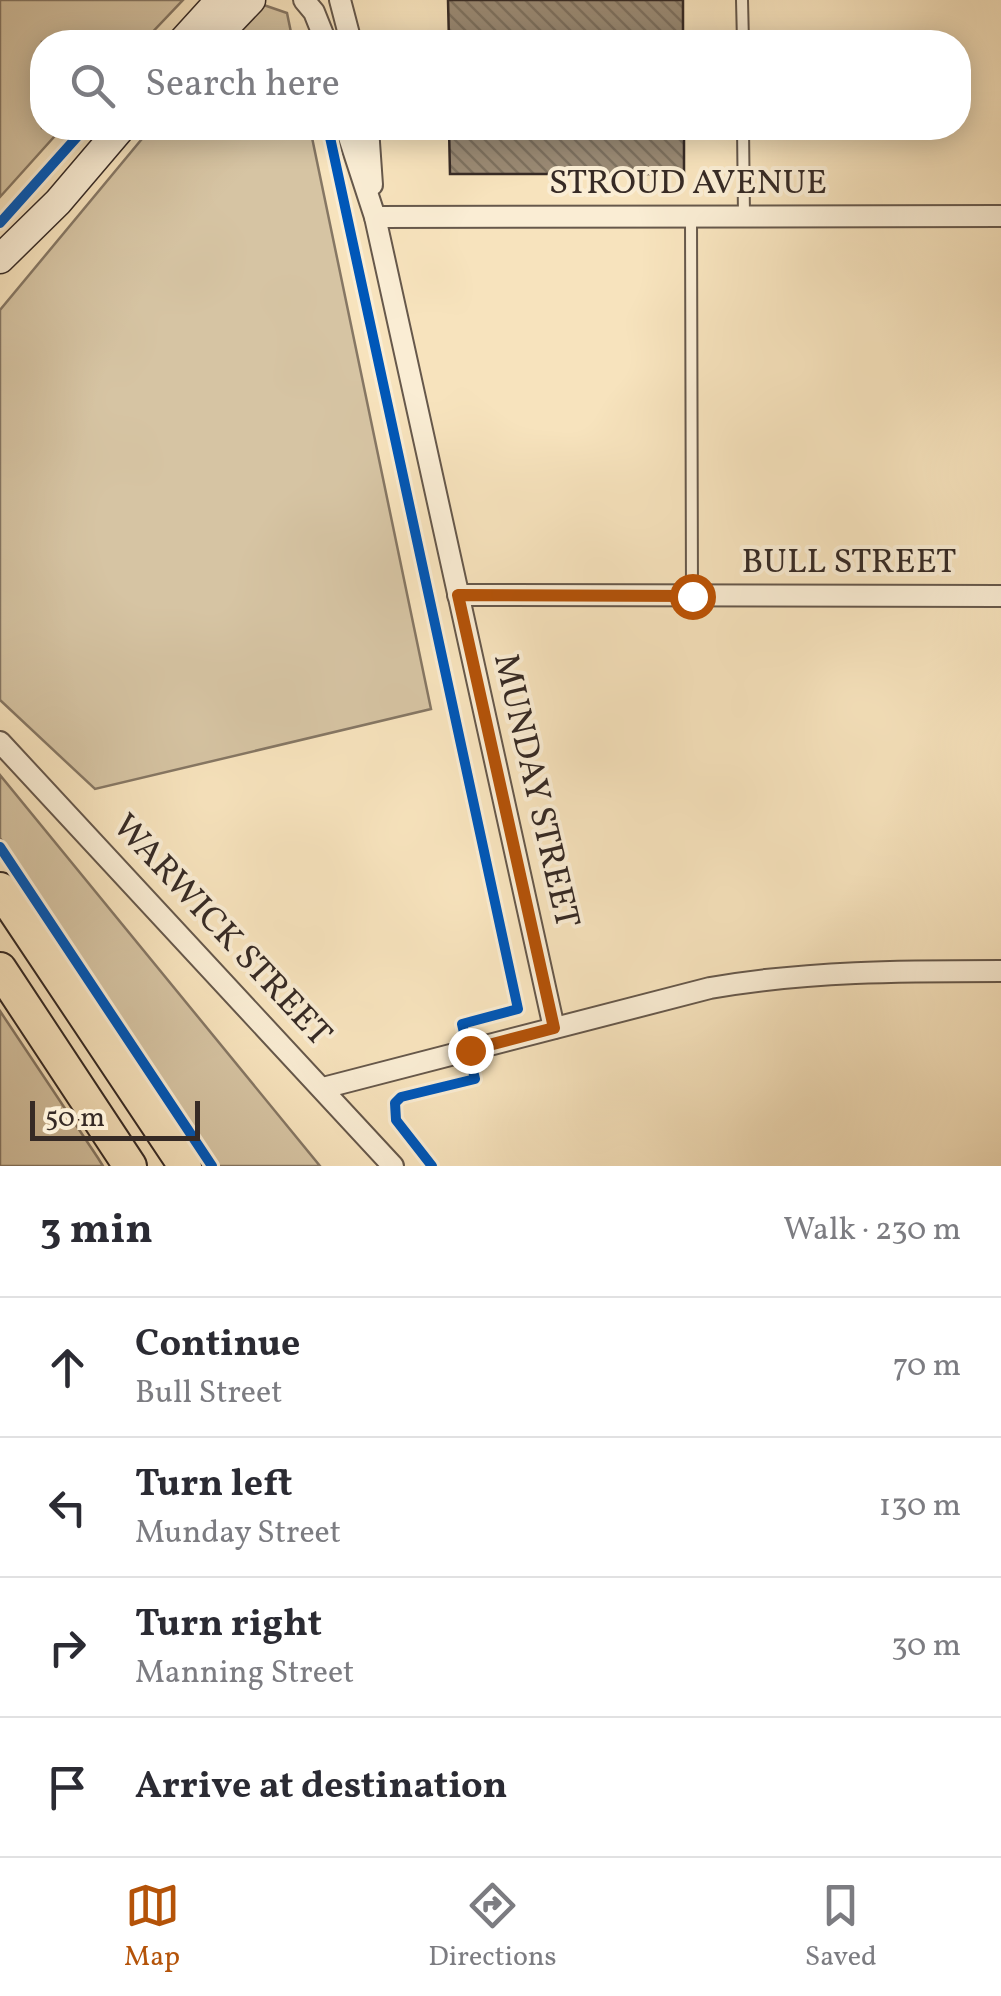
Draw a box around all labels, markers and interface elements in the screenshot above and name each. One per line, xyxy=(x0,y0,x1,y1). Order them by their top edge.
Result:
search box xyxy=(30,30,971,140)
icon: search xyxy=(65,58,120,113)
text: Search here xyxy=(145,59,340,112)
street label: STROUD AVENUE xyxy=(549,160,827,208)
street label: BULL STREET xyxy=(742,539,956,587)
route start xyxy=(670,574,716,620)
street label: MUNDAY STREET xyxy=(480,649,590,933)
street label: WARWICK STREET xyxy=(100,804,342,1058)
route end xyxy=(448,1028,494,1074)
scale bar xyxy=(30,1096,200,1140)
text: 50 m xyxy=(45,1099,105,1138)
text: 3 min xyxy=(40,1202,153,1261)
text: Walk · 230 m xyxy=(783,1209,961,1253)
text: Continue xyxy=(135,1319,300,1372)
icon: ahead xyxy=(40,1340,95,1395)
text: 70 m xyxy=(893,1345,961,1389)
text: Bull Street xyxy=(135,1372,282,1416)
text: Turn left xyxy=(135,1459,292,1512)
icon: left xyxy=(40,1480,95,1535)
text: 130 m xyxy=(879,1485,961,1529)
text: Munday Street xyxy=(135,1512,341,1556)
text: Turn right xyxy=(135,1599,322,1652)
icon: right xyxy=(40,1620,95,1675)
text: 30 m xyxy=(891,1625,961,1669)
text: Manning Street xyxy=(135,1652,354,1696)
icon: arrive xyxy=(40,1760,95,1815)
text: Arrive at destination xyxy=(135,1761,508,1814)
tab: Map xyxy=(124,1878,180,1977)
tab: Directions xyxy=(428,1878,557,1977)
tab: Saved xyxy=(805,1878,877,1977)

